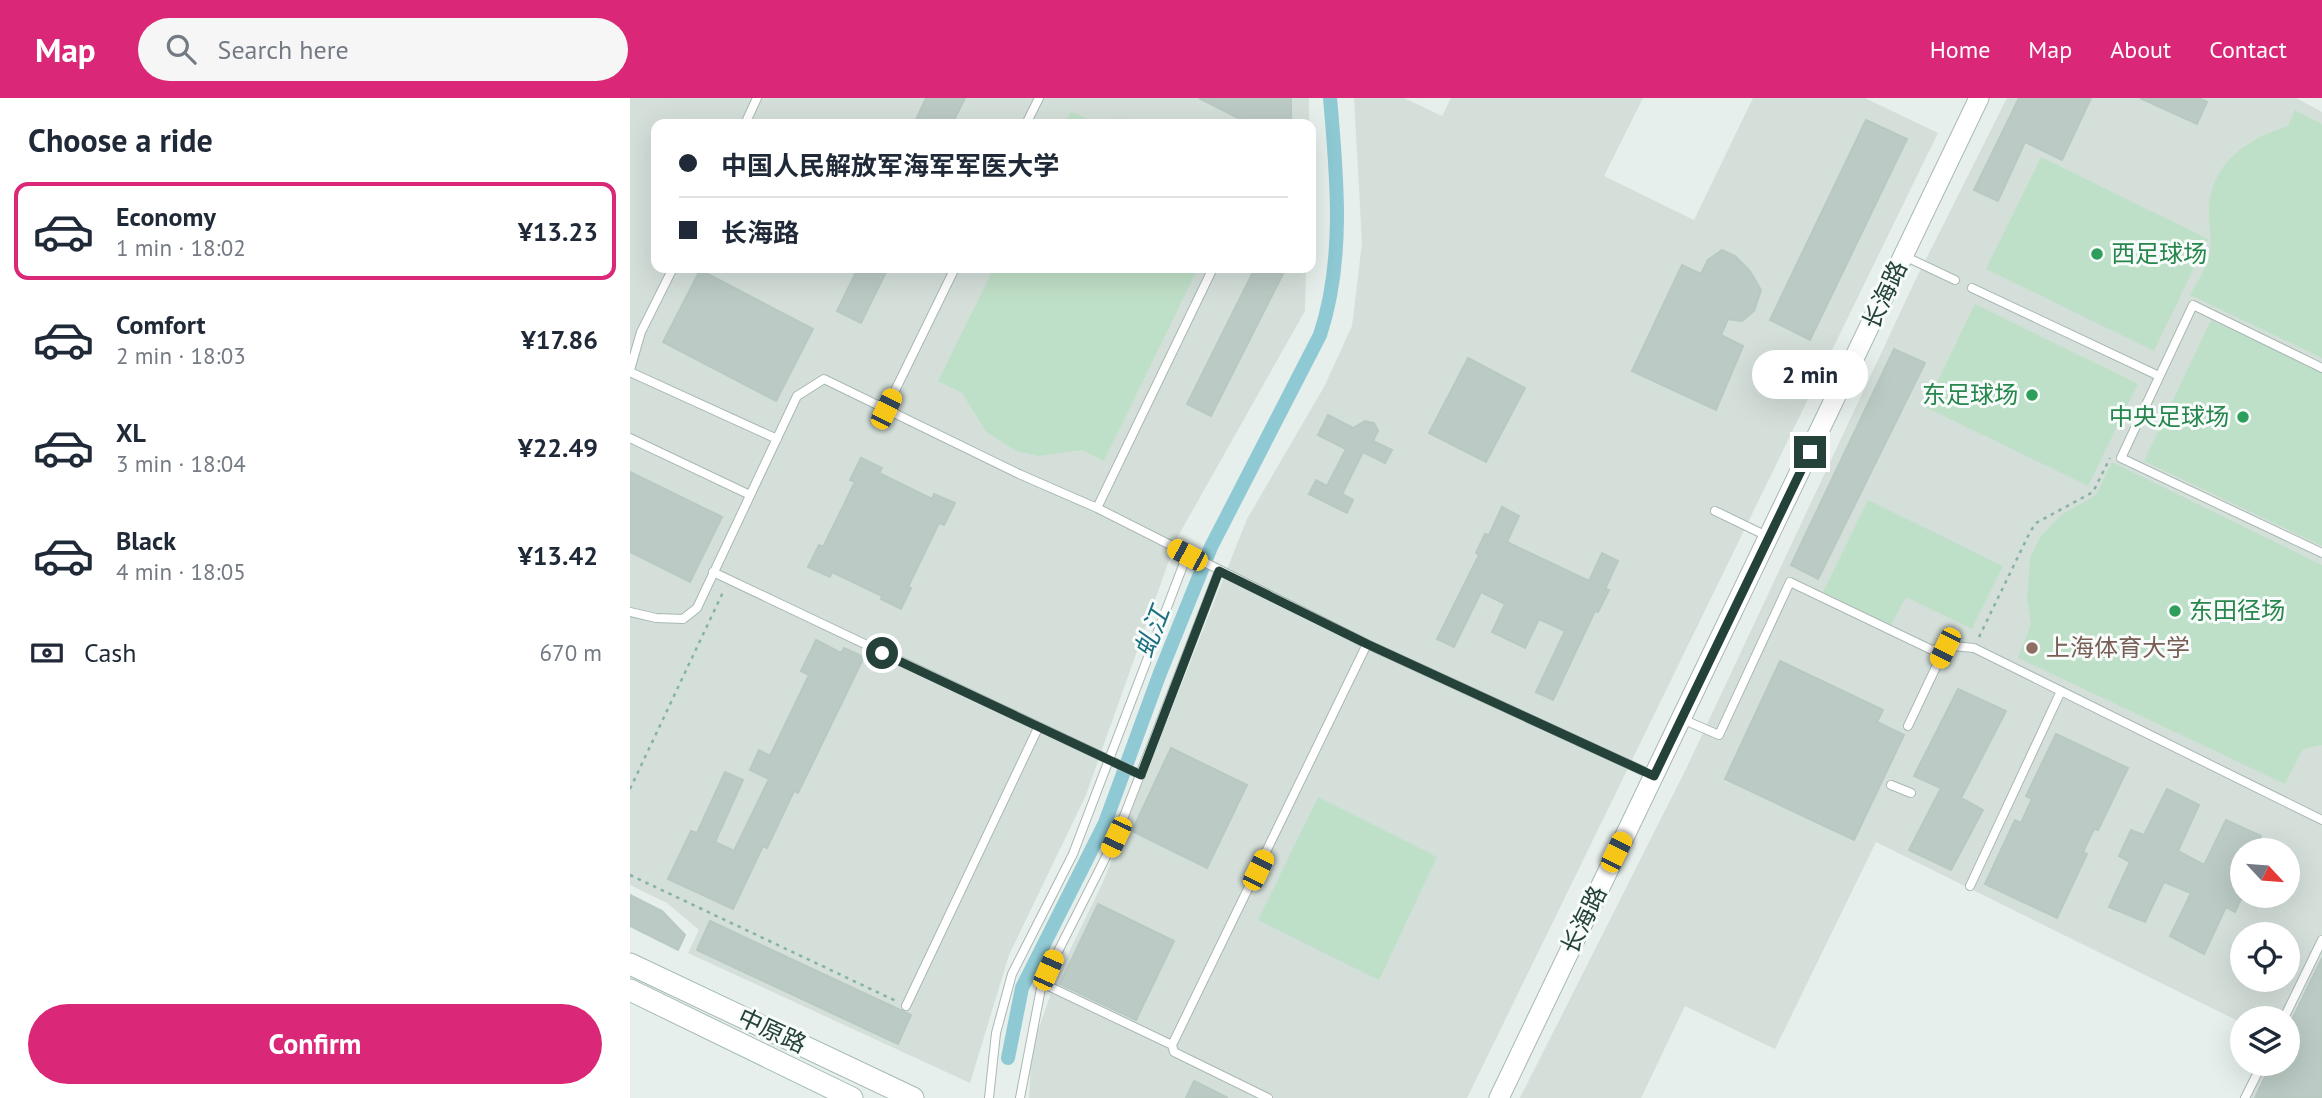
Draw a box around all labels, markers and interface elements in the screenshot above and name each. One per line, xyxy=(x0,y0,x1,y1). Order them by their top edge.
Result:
search box xyxy=(138,18,628,81)
text: Map xyxy=(35,28,96,71)
icon: search xyxy=(162,30,200,68)
text: Search here xyxy=(218,33,349,66)
text: Home xyxy=(1930,34,1990,65)
text: Map xyxy=(2028,34,2072,65)
text: About xyxy=(2110,34,2171,65)
text: Contact xyxy=(2209,34,2287,65)
text: Choose a ride xyxy=(28,119,213,161)
text: 中国人民解放军海军军医大学 xyxy=(721,149,1059,182)
icon: car xyxy=(32,200,95,263)
text: Economy xyxy=(116,200,216,233)
text: ¥13.23 xyxy=(518,215,598,248)
text: 长海路 xyxy=(721,216,799,249)
text: 1 min · 18:02 xyxy=(116,233,246,262)
place label: 西足球场 xyxy=(2111,238,2207,269)
marker: 西足球场 xyxy=(2089,246,2105,262)
street label: 长海路 xyxy=(1855,256,1914,334)
icon: car xyxy=(32,308,95,371)
text: Comfort xyxy=(116,308,206,341)
text: ¥17.86 xyxy=(521,323,598,356)
text: 2 min · 18:03 xyxy=(116,341,246,370)
callout: 2 min xyxy=(1752,350,1868,400)
text: 2 min xyxy=(1782,360,1838,389)
place label: 东足球场 xyxy=(1922,379,2018,410)
car xyxy=(868,386,905,432)
marker: 东足球场 xyxy=(2024,387,2040,403)
place label: 中央足球场 xyxy=(2109,401,2229,432)
marker: 中央足球场 xyxy=(2235,409,2251,425)
icon: car xyxy=(32,416,95,479)
text: XL xyxy=(116,416,146,449)
text: ¥22.49 xyxy=(518,431,598,464)
route end xyxy=(1794,436,1826,468)
text: 3 min · 18:04 xyxy=(116,449,246,478)
icon: car xyxy=(32,524,95,587)
text: Black xyxy=(116,524,176,557)
car xyxy=(1164,536,1211,574)
text: ¥13.42 xyxy=(518,539,598,572)
text: 4 min · 18:05 xyxy=(116,557,246,586)
place label: 东田径场 xyxy=(2189,595,2285,626)
water label: 虬江 xyxy=(1127,599,1177,662)
marker: 东田径场 xyxy=(2167,603,2183,619)
car xyxy=(1927,625,1964,671)
place label: 上海体育大学 xyxy=(2046,632,2190,663)
icon: cash xyxy=(28,634,66,672)
text: Cash xyxy=(84,636,136,669)
route start xyxy=(866,637,898,669)
text: 670 m xyxy=(540,638,602,667)
marker: 上海体育大学 xyxy=(2024,640,2040,656)
car xyxy=(1098,814,1135,860)
car xyxy=(1598,829,1635,875)
north arrow xyxy=(2230,838,2300,908)
map controls xyxy=(2230,838,2300,1076)
car xyxy=(1240,847,1277,893)
street label: 长海路 xyxy=(1554,881,1613,959)
button: locate xyxy=(2230,922,2300,992)
car xyxy=(1030,947,1067,993)
street label: 中原路 xyxy=(733,1001,811,1060)
button: Confirm xyxy=(28,1004,602,1084)
button: layers xyxy=(2230,1006,2300,1076)

